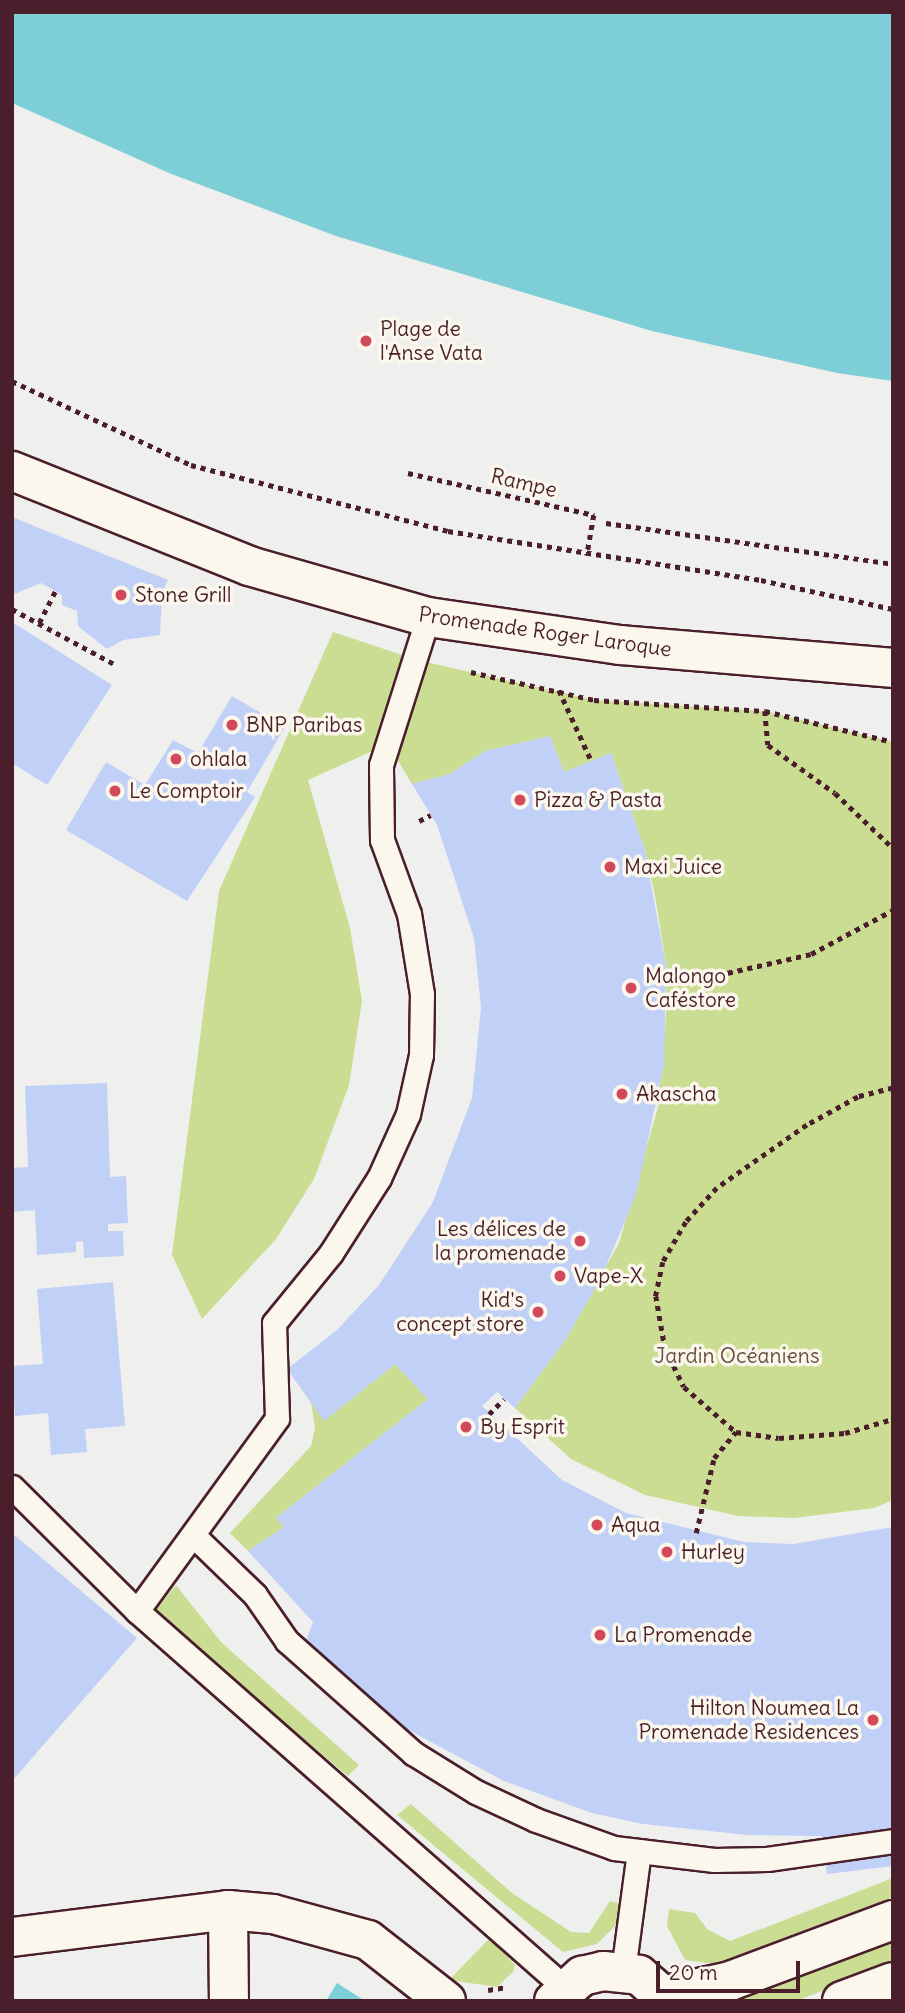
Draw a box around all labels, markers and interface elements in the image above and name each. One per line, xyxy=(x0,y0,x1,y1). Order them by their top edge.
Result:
place label: Plage de l'Anse Vata xyxy=(380,316,483,366)
marker: Plage de l'Anse Vata xyxy=(358,333,374,349)
street label: Rampe xyxy=(489,463,559,503)
place label: Stone Grill xyxy=(135,582,232,608)
marker: Stone Grill xyxy=(113,587,129,603)
street label: Promenade Roger Laroque xyxy=(417,602,673,662)
place label: BNP Paribas xyxy=(246,712,362,738)
marker: BNP Paribas xyxy=(224,717,240,733)
place label: ohlala xyxy=(190,746,247,772)
marker: ohlala xyxy=(168,751,184,767)
place label: Le Comptoir xyxy=(129,778,244,804)
marker: Le Comptoir xyxy=(107,783,123,799)
place label: Pizza & Pasta xyxy=(534,787,662,813)
marker: Pizza & Pasta xyxy=(512,792,528,808)
place label: Maxi Juice xyxy=(624,854,722,880)
marker: Maxi Juice xyxy=(602,859,618,875)
place label: Malongo Caféstore xyxy=(645,963,736,1013)
marker: Malongo Caféstore xyxy=(623,980,639,996)
place label: Akascha xyxy=(636,1081,716,1107)
marker: Akascha xyxy=(614,1086,630,1102)
place label: Les délices de la promenade xyxy=(435,1216,566,1266)
marker: Les délices de la promenade xyxy=(572,1233,588,1249)
place label: Vape-X xyxy=(574,1263,643,1289)
marker: Vape-X xyxy=(552,1268,568,1284)
place label: Kid's concept store xyxy=(396,1287,524,1337)
marker: Kid's concept store xyxy=(530,1304,546,1320)
park label: Jardin Océaniens xyxy=(655,1343,819,1369)
place label: By Esprit xyxy=(480,1414,565,1440)
marker: By Esprit xyxy=(458,1419,474,1435)
place label: Aqua xyxy=(611,1512,660,1538)
marker: Aqua xyxy=(589,1517,605,1533)
place label: Hurley xyxy=(681,1539,745,1565)
marker: Hurley xyxy=(659,1544,675,1560)
place label: La Promenade xyxy=(614,1622,752,1648)
marker: La Promenade xyxy=(592,1627,608,1643)
place label: Hilton Noumea La Promenade Residences xyxy=(638,1695,859,1745)
marker: Hilton Noumea La Promenade Residences xyxy=(865,1712,881,1728)
scale bar xyxy=(660,1946,804,1990)
text: 20 m xyxy=(669,1959,718,1986)

